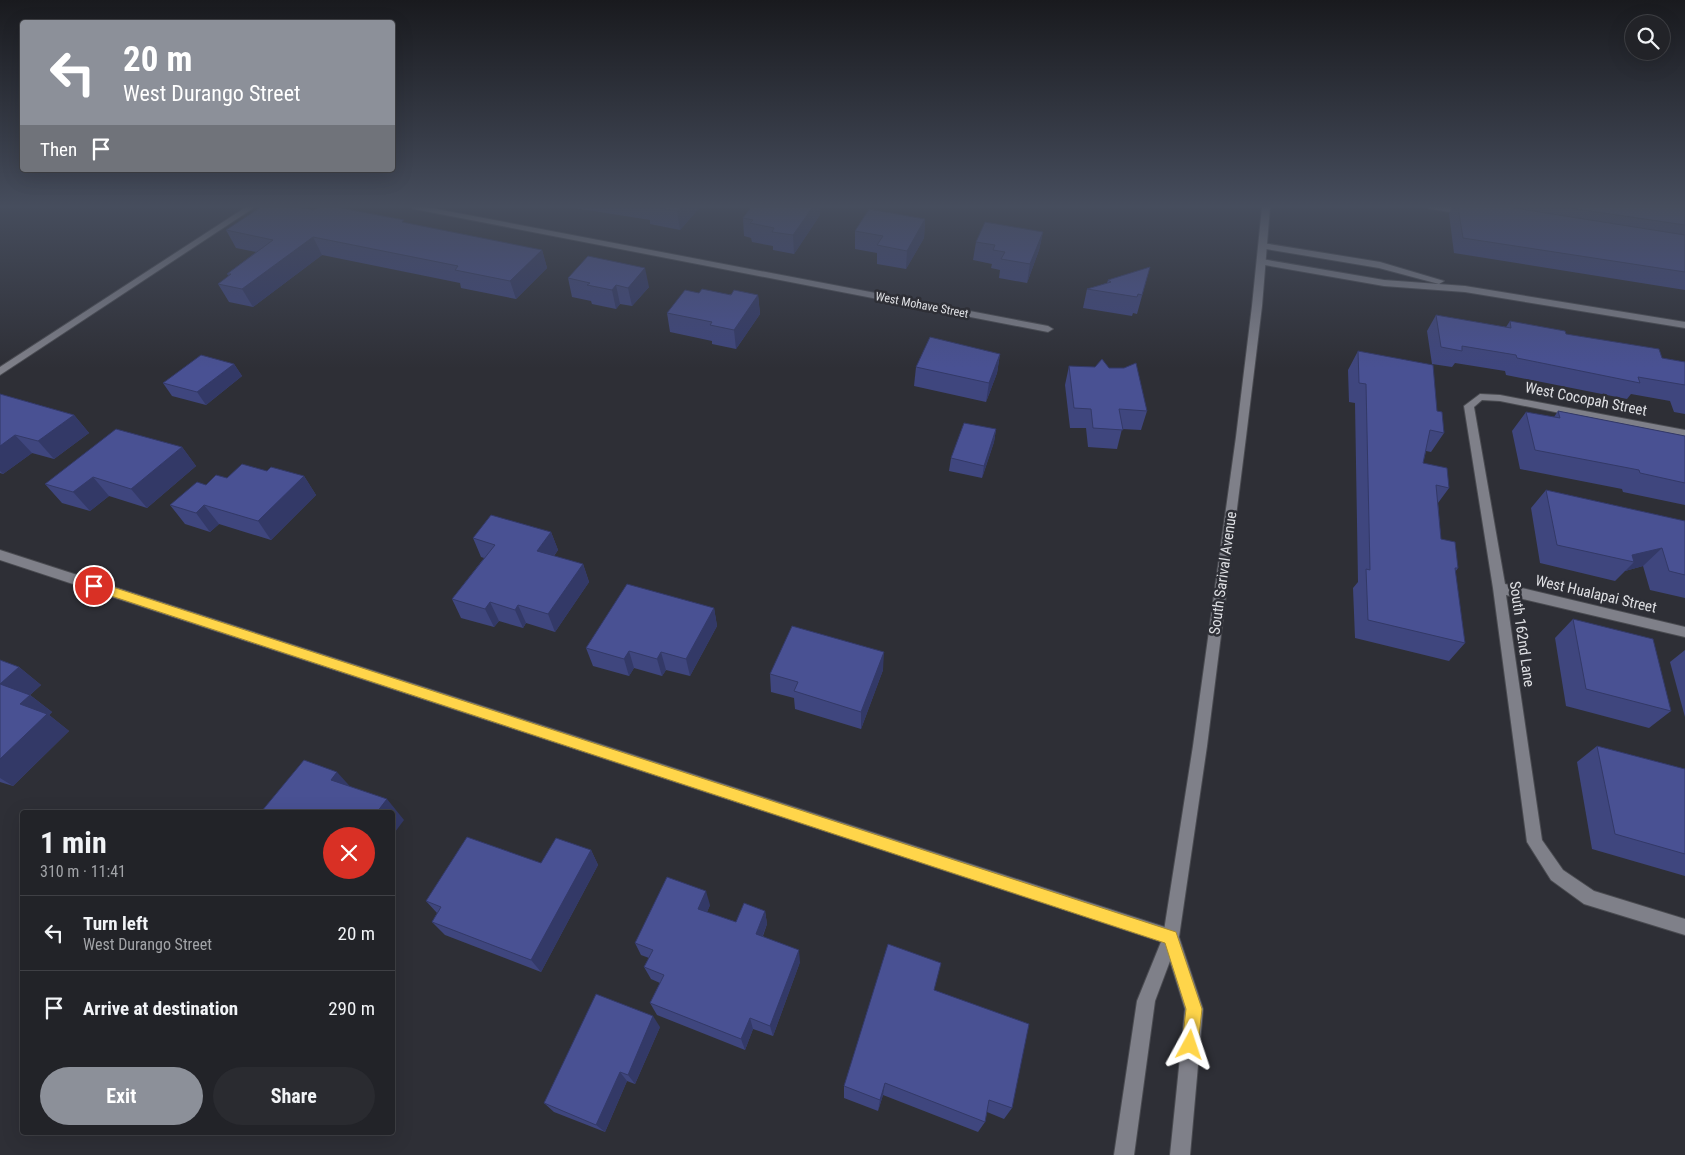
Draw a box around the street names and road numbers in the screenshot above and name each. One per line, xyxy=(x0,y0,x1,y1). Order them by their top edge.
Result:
street label: West Mohave Street xyxy=(874,289,970,321)
street label: West Cocopah Street xyxy=(1523,378,1649,420)
street label: South Sarival Avenue xyxy=(1205,510,1241,636)
street label: West Hualapai Street xyxy=(1534,571,1658,617)
street label: South 162nd Lane xyxy=(1506,580,1538,688)

